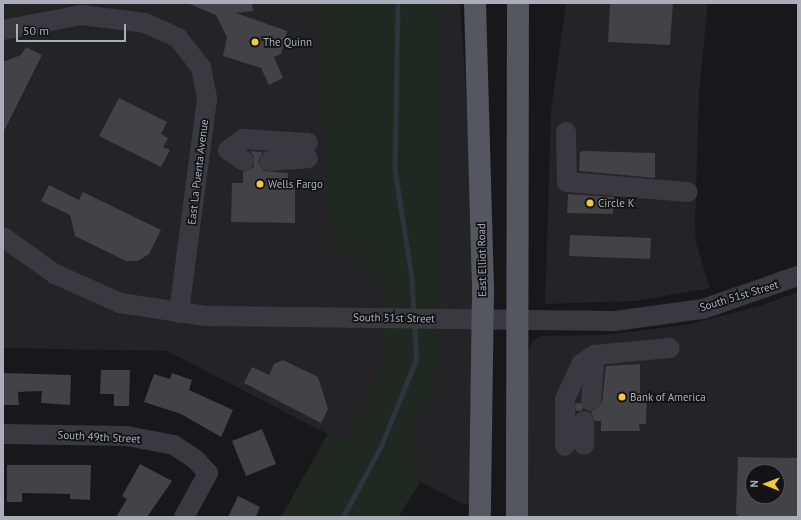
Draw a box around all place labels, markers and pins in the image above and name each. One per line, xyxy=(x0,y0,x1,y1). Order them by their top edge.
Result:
place label: The Quinn xyxy=(263,35,312,49)
marker: The Quinn xyxy=(250,37,260,47)
place label: Wells Fargo xyxy=(268,177,323,191)
marker: Wells Fargo xyxy=(255,179,265,189)
place label: Circle K xyxy=(598,196,634,210)
marker: Circle K xyxy=(585,198,595,208)
place label: Bank of America xyxy=(630,390,706,404)
marker: Bank of America xyxy=(617,392,627,402)

